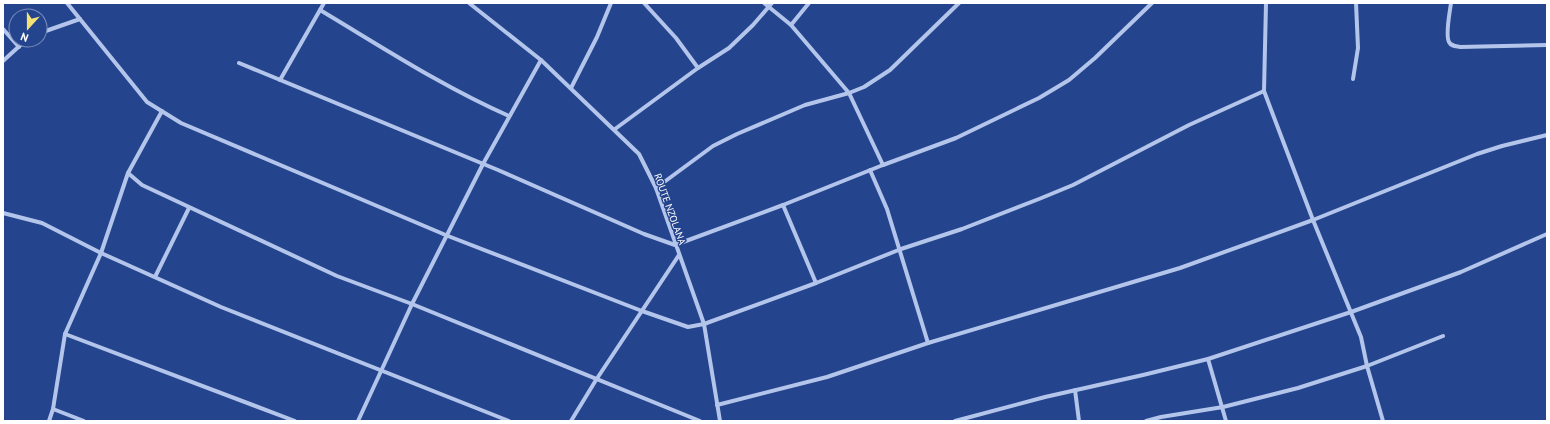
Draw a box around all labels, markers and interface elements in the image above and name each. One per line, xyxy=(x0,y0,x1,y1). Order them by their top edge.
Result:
north arrow xyxy=(8,8,48,48)
text: N xyxy=(19,30,30,45)
street label: ROUTE NZOLANA xyxy=(651,172,689,247)

